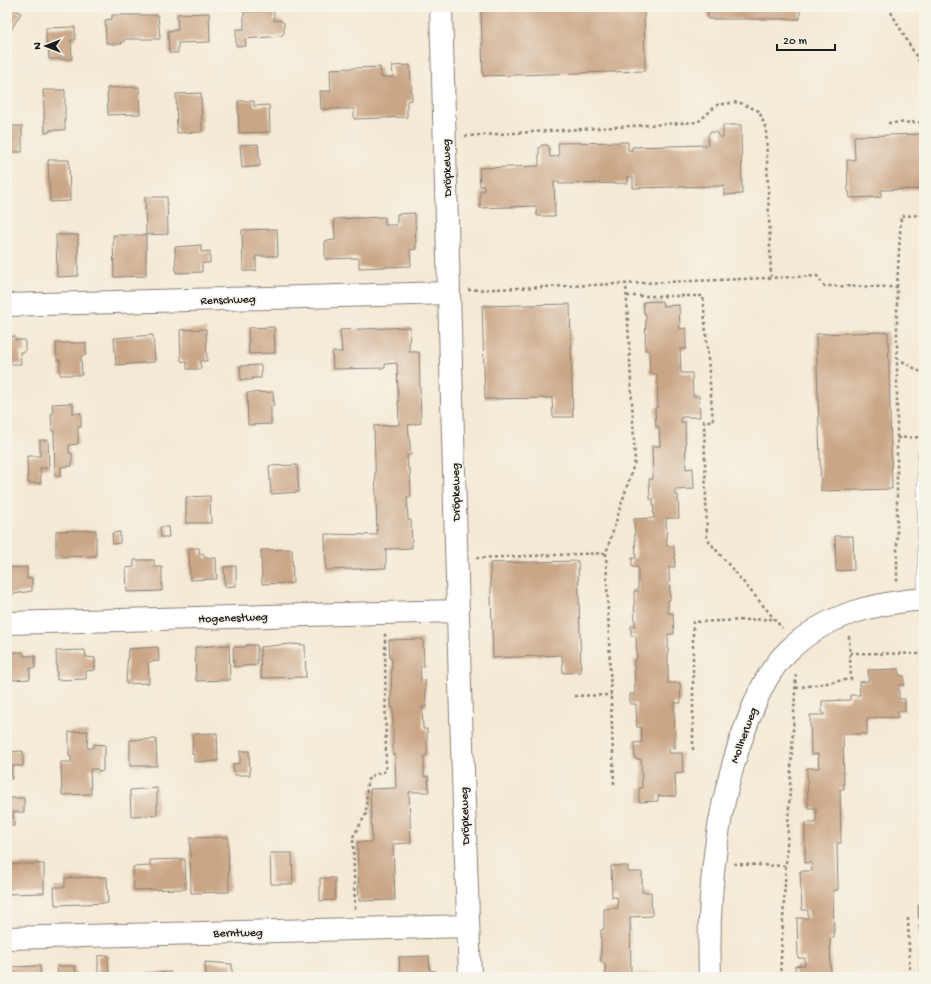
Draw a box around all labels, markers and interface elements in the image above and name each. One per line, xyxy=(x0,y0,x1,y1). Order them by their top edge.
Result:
north arrow xyxy=(26,26,66,66)
scale bar xyxy=(777,26,835,52)
text: 20 m xyxy=(783,35,808,49)
text: N xyxy=(32,42,44,50)
street label: Dröpkeweg xyxy=(440,139,456,198)
street label: Renschweg xyxy=(200,293,256,309)
street label: Dröpkeweg xyxy=(449,463,465,522)
street label: Hogenestweg xyxy=(198,611,268,627)
street label: Mollnerweg xyxy=(728,706,761,765)
street label: Dröpkeweg xyxy=(458,787,474,846)
street label: Berntweg xyxy=(212,927,263,941)

